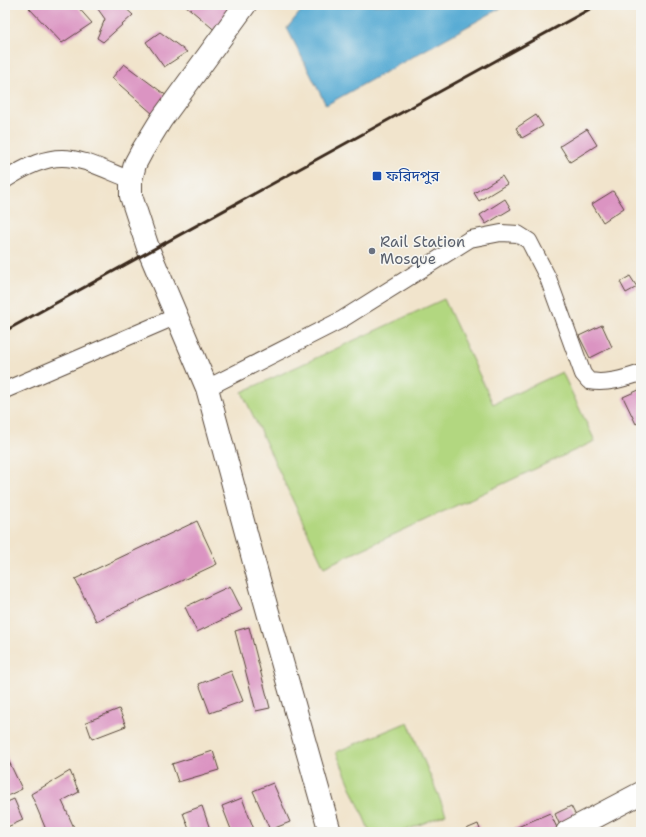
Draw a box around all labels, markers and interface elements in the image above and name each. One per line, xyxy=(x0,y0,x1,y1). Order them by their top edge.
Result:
place label: ফরিদপুর xyxy=(385,166,440,186)
marker: ফরিদপুর xyxy=(371,170,383,182)
place label: Rail Station Mosque xyxy=(380,232,465,269)
marker: Rail Station Mosque xyxy=(367,246,377,256)

